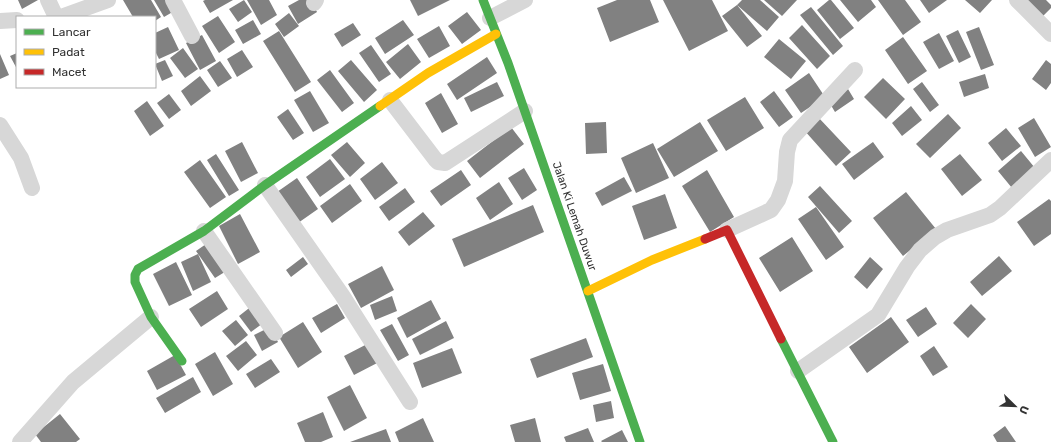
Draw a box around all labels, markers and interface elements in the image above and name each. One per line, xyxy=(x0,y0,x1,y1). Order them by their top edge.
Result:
legend xyxy=(16,16,156,88)
text: Lancar xyxy=(52,25,91,39)
text: Padat xyxy=(52,45,85,59)
text: Macet xyxy=(52,65,86,79)
street label: Jalan Ki Lemah Duwur xyxy=(550,160,600,273)
north arrow xyxy=(995,386,1035,426)
text: U xyxy=(1016,403,1031,416)

